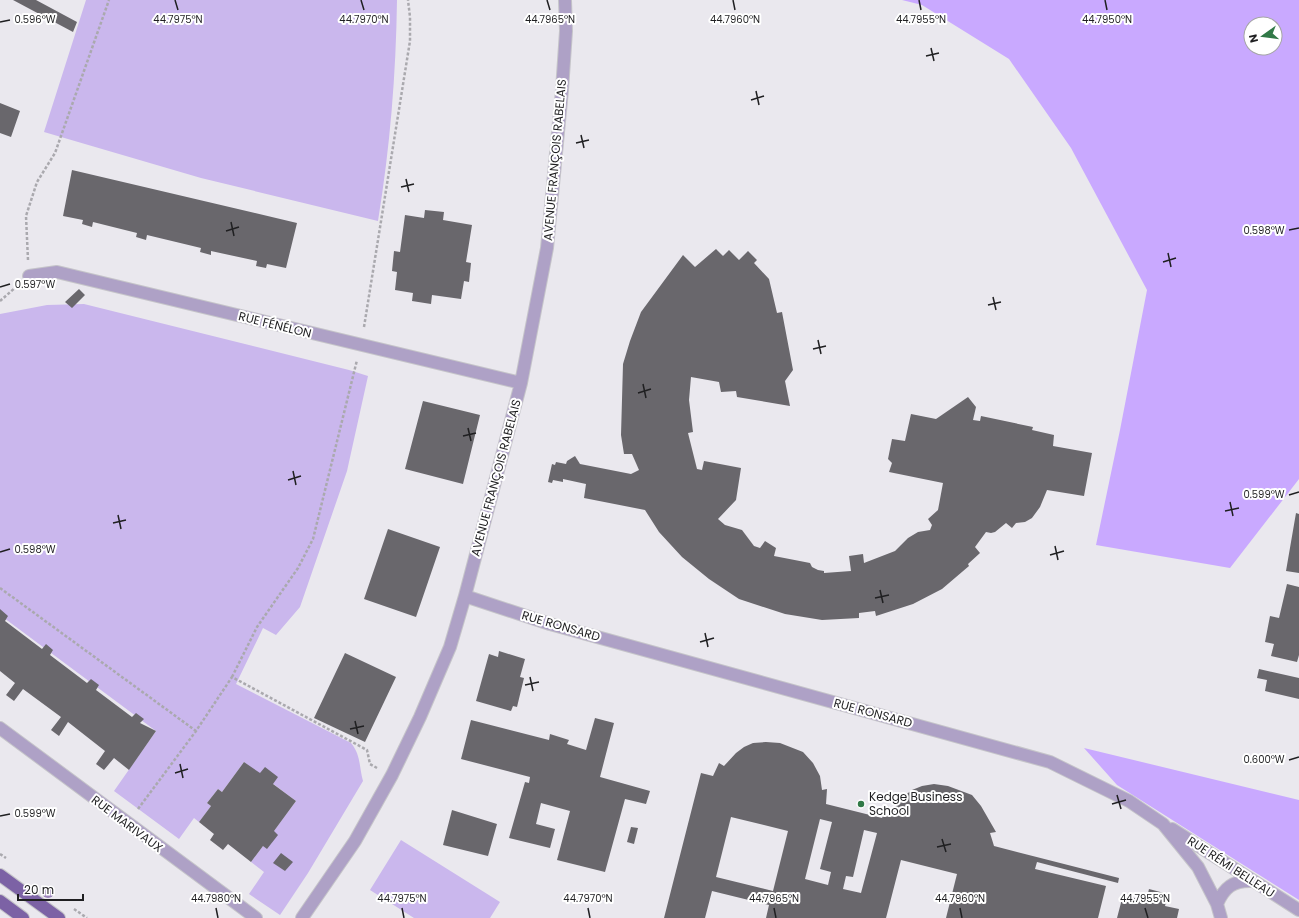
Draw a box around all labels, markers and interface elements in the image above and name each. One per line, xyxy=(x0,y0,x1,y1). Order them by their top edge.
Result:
text: 0.596°W xyxy=(14,12,56,27)
text: 44.7975°N xyxy=(153,12,203,27)
text: 44.7970°N xyxy=(339,12,389,27)
text: 44.7965°N xyxy=(525,12,575,27)
text: 44.7960°N xyxy=(710,12,760,27)
text: 44.7955°N xyxy=(896,12,946,27)
text: 44.7950°N xyxy=(1082,12,1132,27)
north arrow xyxy=(1243,16,1283,56)
text: N xyxy=(1245,32,1262,44)
street label: AVENUE FRANÇOIS RABELAIS xyxy=(539,78,570,241)
text: 0.598°W xyxy=(1243,223,1285,238)
text: 0.597°W xyxy=(15,277,55,292)
street label: RUE FÉNÉLON xyxy=(237,307,313,342)
street label: AVENUE FRANÇOIS RABELAIS xyxy=(466,397,525,558)
text: 0.599°W xyxy=(1243,487,1285,502)
text: 0.598°W xyxy=(14,542,56,557)
street label: RUE RONSARD xyxy=(520,606,602,645)
street label: RUE RONSARD xyxy=(832,694,914,731)
text: 0.600°W xyxy=(1243,752,1285,767)
place label: Kedge Business School xyxy=(869,788,962,819)
street label: RUE MARIVAUX xyxy=(88,791,166,856)
marker: Kedge Business School xyxy=(856,799,866,809)
text: 0.599°W xyxy=(14,806,56,821)
street label: RUE RÉMI BELLEAU xyxy=(1184,832,1278,901)
scale bar xyxy=(18,876,83,902)
text: 20 m xyxy=(24,881,54,898)
text: 44.7980°N xyxy=(191,891,241,906)
text: 44.7975°N xyxy=(377,891,427,906)
text: 44.7970°N xyxy=(563,891,613,906)
text: 44.7965°N xyxy=(749,891,799,906)
text: 44.7960°N xyxy=(935,891,985,906)
text: 44.7955°N xyxy=(1120,891,1170,906)

